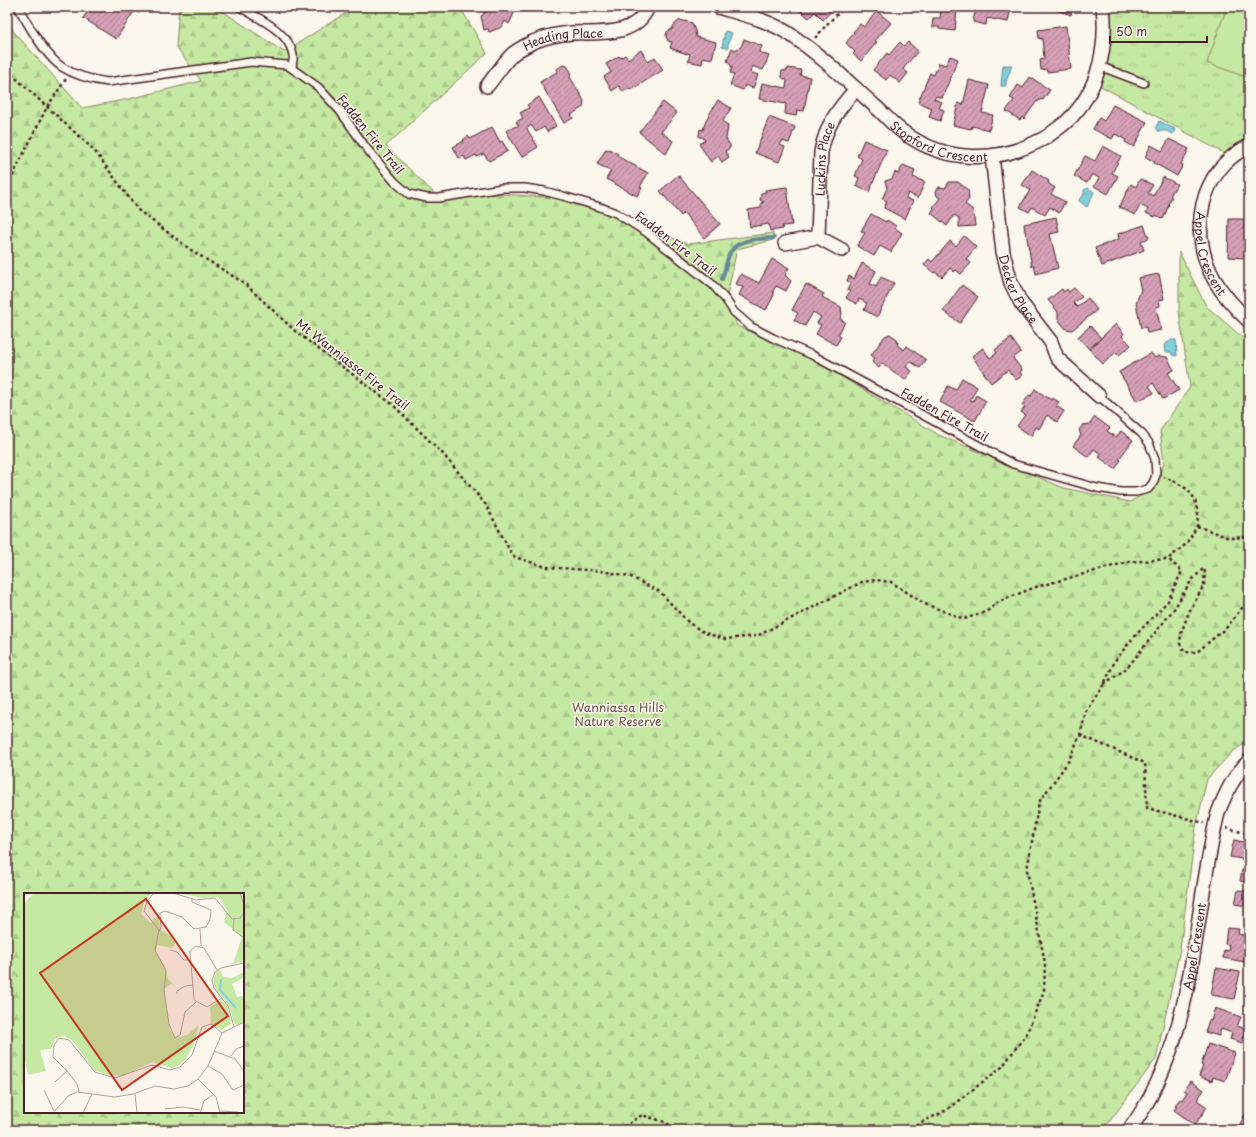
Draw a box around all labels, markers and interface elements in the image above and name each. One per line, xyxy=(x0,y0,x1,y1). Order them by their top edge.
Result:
scale bar xyxy=(1110,18,1207,44)
text: 50 m xyxy=(1116,22,1147,40)
street label: Heading Place xyxy=(520,24,603,55)
street label: Fadden Fire Trail xyxy=(333,90,409,178)
street label: Stopford Crescent xyxy=(886,117,988,166)
street label: Luckins Place xyxy=(810,118,839,196)
street label: Fadden Fire Trail xyxy=(632,206,720,280)
street label: Appel Crescent xyxy=(1191,210,1231,299)
street label: Decker Place xyxy=(995,252,1043,327)
street label: Mt Wanniassa Fire Trail xyxy=(293,314,413,414)
street label: Fadden Fire Trail xyxy=(898,382,992,446)
park label: Wanniassa Hills Nature Reserve xyxy=(572,698,664,730)
inset map xyxy=(24,893,244,1113)
street label: Appel Crescent xyxy=(1178,902,1210,991)

